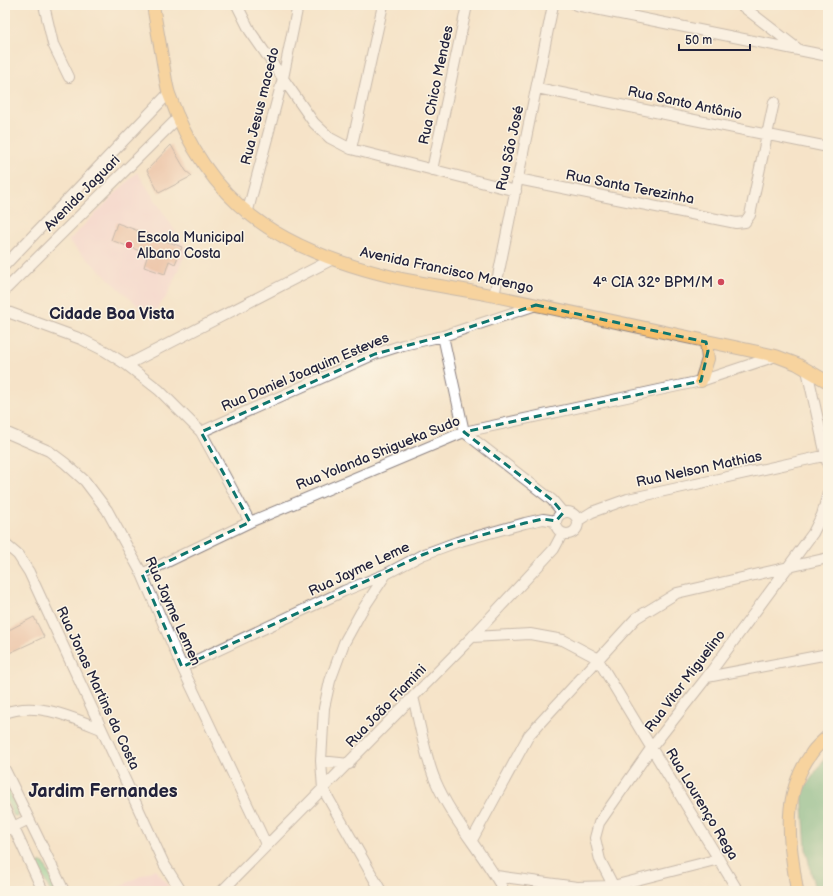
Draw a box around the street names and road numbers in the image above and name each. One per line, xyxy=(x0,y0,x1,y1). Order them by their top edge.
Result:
street label: Rua Chico Mendes xyxy=(415,24,457,146)
street label: Rua Jesus macedo xyxy=(237,45,283,167)
street label: Rua Santo Antônio xyxy=(626,83,744,123)
street label: Rua São José xyxy=(493,103,527,192)
street label: Avenida Jaguari xyxy=(41,152,123,234)
street label: Rua Santa Terezinha xyxy=(564,166,696,208)
street label: Avenida Francisco Marengo xyxy=(359,243,535,297)
street label: Rua Daniel Joaquim Esteves xyxy=(219,329,392,415)
street label: Rua Yolanda Shigueka Sudo xyxy=(293,412,463,494)
street label: Rua Nelson Mathias xyxy=(635,447,763,491)
street label: Rua Jayme Leme xyxy=(306,538,412,600)
street label: Rua Jayme Lemen xyxy=(141,554,205,668)
street label: Rua Jonas Martins da Costa xyxy=(53,604,143,772)
street label: Rua Vitor Miguelino xyxy=(641,627,729,735)
street label: Rua João Fiamini xyxy=(342,661,430,751)
street label: Rua Lourenço Rega xyxy=(662,745,742,863)

